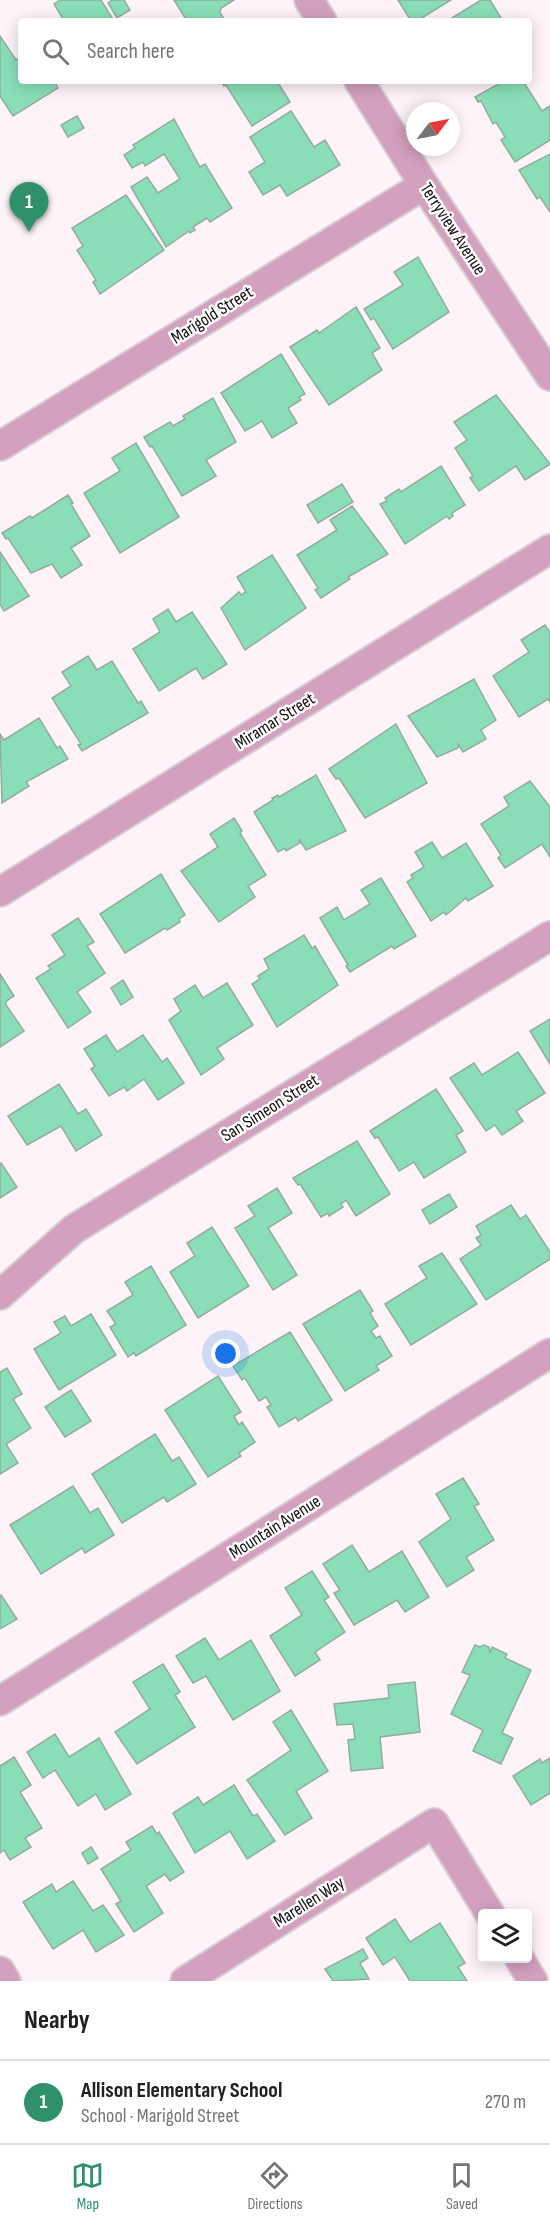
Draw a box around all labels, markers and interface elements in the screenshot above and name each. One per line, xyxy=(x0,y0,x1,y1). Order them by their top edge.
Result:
search box xyxy=(18,18,532,84)
icon: search xyxy=(39,35,72,68)
text: Search here xyxy=(87,38,174,65)
north arrow xyxy=(406,102,460,156)
street label: Terryview Avenue xyxy=(416,179,490,279)
pin: 1 xyxy=(9,182,48,232)
street label: Marigold Street xyxy=(167,281,257,348)
street label: Miramar Street xyxy=(231,688,319,754)
street label: San Simeon Street xyxy=(217,1069,323,1146)
your location xyxy=(211,1339,240,1368)
street label: Mountain Avenue xyxy=(225,1491,325,1563)
street label: Marellen Way xyxy=(270,1872,348,1932)
map controls xyxy=(478,1909,532,1963)
button: layers xyxy=(478,1909,532,1963)
text: Nearby xyxy=(24,2005,90,2036)
text: Allison Elementary School xyxy=(81,2077,282,2104)
text: 1 xyxy=(40,2090,47,2114)
text: 270 m xyxy=(485,2090,526,2114)
text: School · Marigold Street xyxy=(81,2104,239,2128)
tab: Map xyxy=(71,2159,104,2214)
tab: Directions xyxy=(247,2159,302,2214)
tab: Saved xyxy=(445,2159,478,2214)

